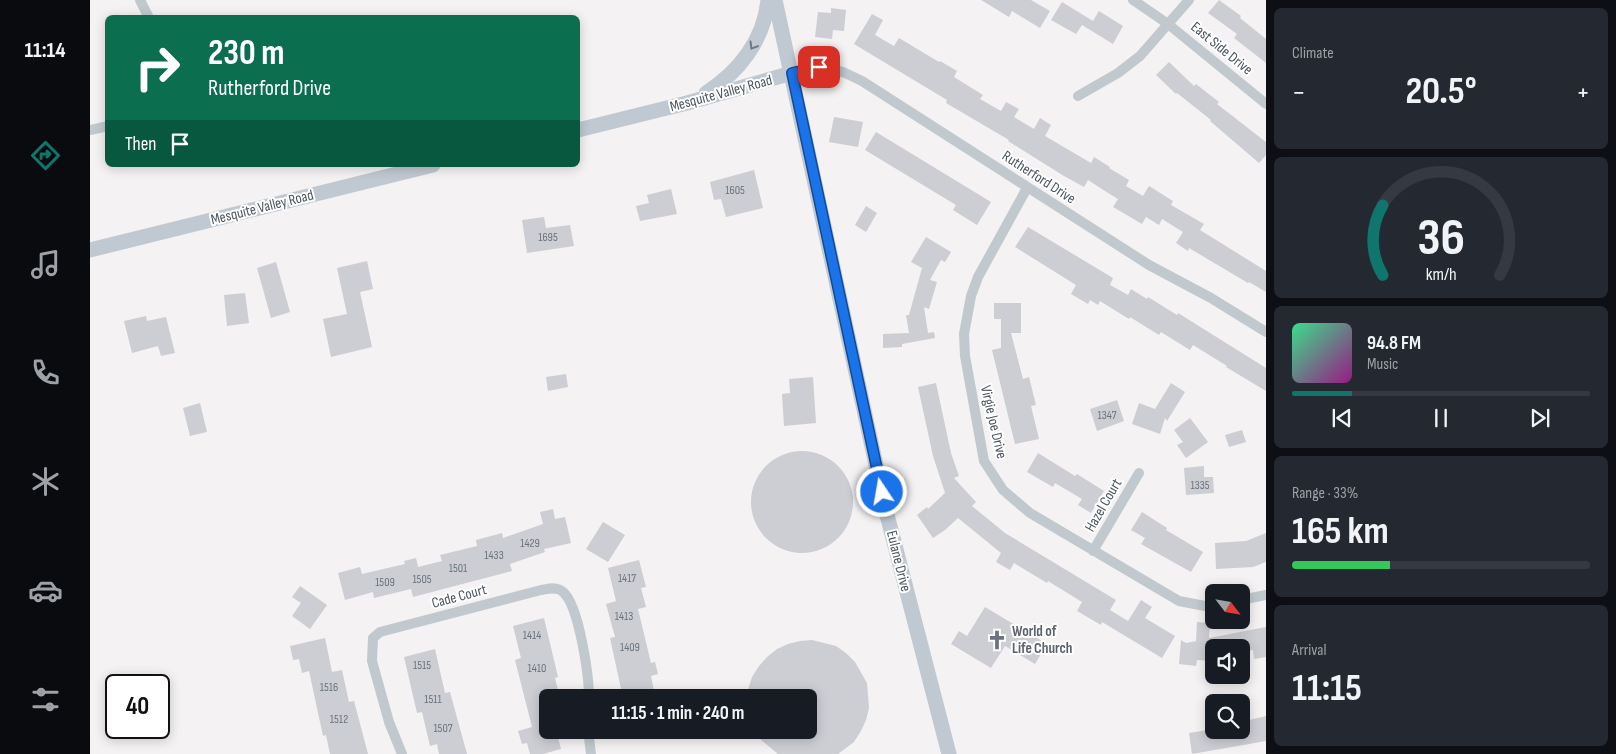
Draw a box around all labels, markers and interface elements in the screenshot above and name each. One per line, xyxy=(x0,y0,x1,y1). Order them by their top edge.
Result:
street label: East Side Drive xyxy=(1187,18,1256,79)
text: 230 m xyxy=(208,32,284,75)
icon: right xyxy=(125,35,190,100)
text: 11:14 xyxy=(24,37,66,64)
one-way arrow xyxy=(749,40,759,49)
text: Climate xyxy=(1292,44,1334,63)
pin xyxy=(798,46,840,88)
icon: arrive xyxy=(805,53,833,81)
text: 20.5° xyxy=(1405,69,1477,114)
street label: Mesquite Valley Road xyxy=(668,71,774,116)
text: Rutherford Drive xyxy=(208,75,331,102)
text: − xyxy=(1292,76,1306,109)
text: + xyxy=(1576,76,1590,109)
icon: arrive xyxy=(166,130,194,158)
text: Then xyxy=(125,133,156,156)
icon: directions xyxy=(28,138,63,173)
street label: Rutherford Drive xyxy=(998,147,1079,208)
house number: 1605 xyxy=(725,183,745,198)
street label: Mesquite Valley Road xyxy=(209,186,315,229)
text: 36 xyxy=(1417,207,1465,270)
house number: 1695 xyxy=(538,230,558,245)
icon: music xyxy=(28,247,63,282)
text: km/h xyxy=(1426,264,1456,285)
text: 94.8 FM xyxy=(1367,332,1421,355)
icon: phone xyxy=(28,355,63,390)
text: Music xyxy=(1367,355,1398,374)
street label: Virgie Joe Drive xyxy=(976,384,1011,461)
icon: previous xyxy=(1328,404,1356,432)
icon: pause xyxy=(1427,404,1455,432)
icon: next xyxy=(1526,404,1554,432)
house number: 1347 xyxy=(1098,408,1117,423)
icon: climate xyxy=(28,464,63,499)
position arrow xyxy=(855,465,907,517)
street label: Hazel Court xyxy=(1081,475,1126,535)
house number: 1335 xyxy=(1190,478,1210,493)
text: Range · 33% xyxy=(1292,484,1358,503)
text: 165 km xyxy=(1292,509,1389,554)
street label: Eulane Drive xyxy=(882,529,915,594)
house number: 1429 xyxy=(520,536,540,551)
house number: 1433 xyxy=(484,548,504,563)
house number: 1501 xyxy=(449,561,468,576)
house number: 1417 xyxy=(618,571,636,586)
house number: 1505 xyxy=(412,572,432,587)
icon: car xyxy=(28,573,63,608)
house number: 1509 xyxy=(375,575,395,590)
street label: Cade Court xyxy=(430,580,489,613)
north arrow xyxy=(1205,584,1250,629)
map controls xyxy=(1205,584,1250,739)
house number: 1413 xyxy=(615,609,633,624)
place label: World of Life Church xyxy=(1012,622,1073,658)
house number: 1414 xyxy=(523,628,541,643)
church icon: World of Life Church xyxy=(986,629,1008,651)
button: sound xyxy=(1205,639,1250,684)
house number: 1409 xyxy=(620,640,640,655)
text: Arrival xyxy=(1292,641,1326,660)
house number: 1515 xyxy=(413,658,431,673)
house number: 1410 xyxy=(528,661,546,676)
text: 11:15 xyxy=(1292,666,1362,711)
speed limit sign: 40 xyxy=(105,674,170,739)
house number: 1516 xyxy=(320,680,338,695)
icon: filters xyxy=(28,682,63,717)
house number: 1511 xyxy=(424,692,443,707)
button: search xyxy=(1205,694,1250,739)
text: 11:15 · 1 min · 240 m xyxy=(612,702,744,725)
house number: 1512 xyxy=(330,712,348,727)
house number: 1507 xyxy=(433,721,453,736)

